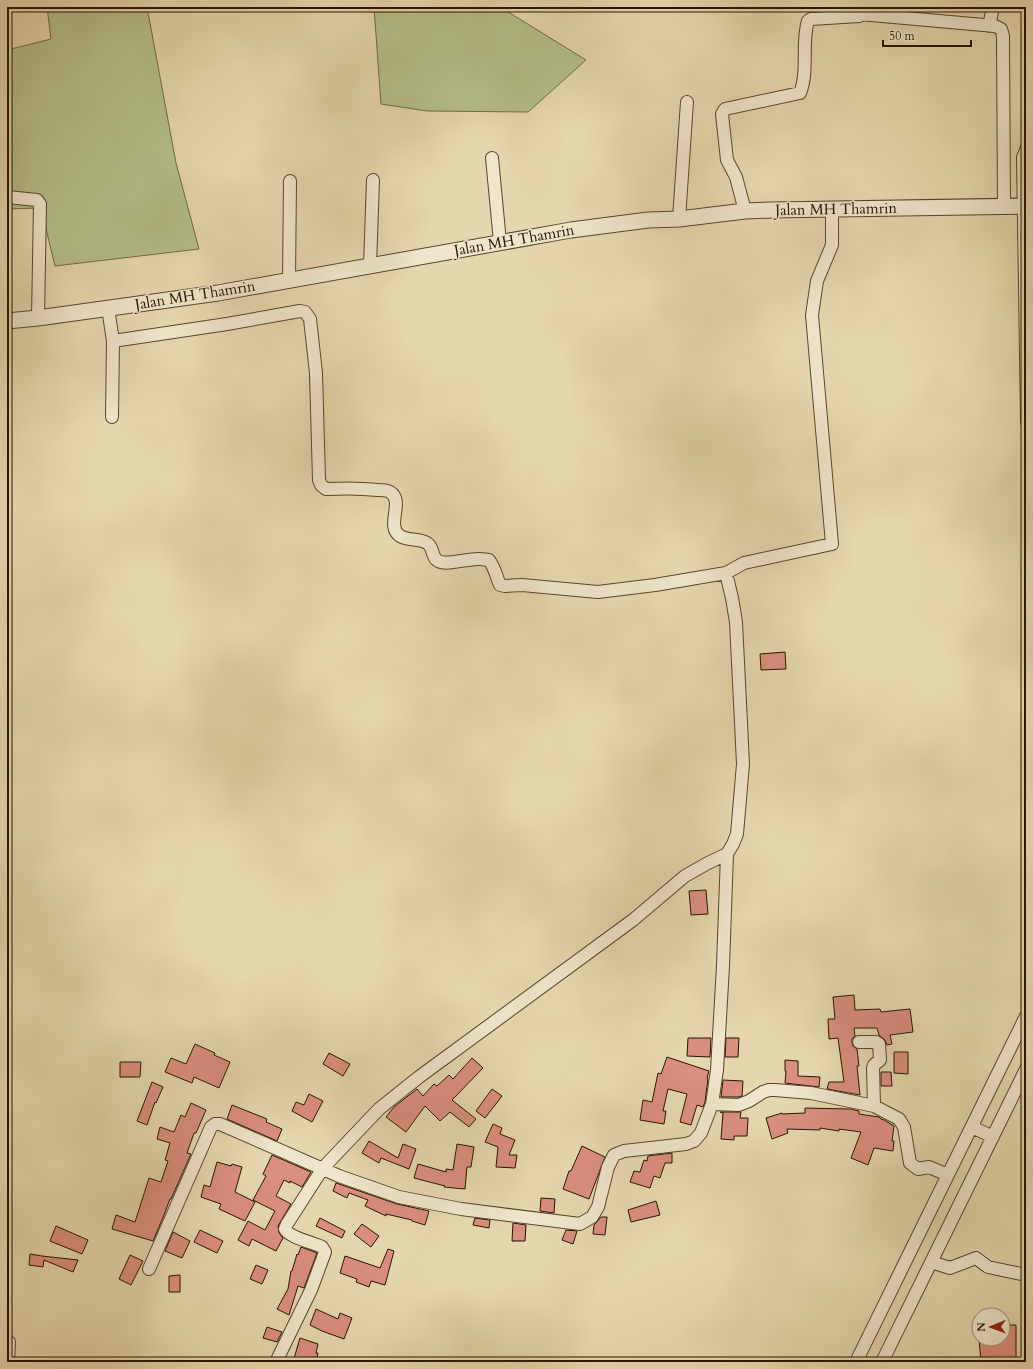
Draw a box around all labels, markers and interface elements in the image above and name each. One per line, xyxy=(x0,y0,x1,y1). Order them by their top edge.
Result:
scale bar xyxy=(883,22,971,48)
text: 50 m xyxy=(889,28,916,44)
street label: Jalan MH Thamrin xyxy=(773,198,897,220)
street label: Jalan MH Thamrin xyxy=(450,220,576,261)
street label: Jalan MH Thamrin xyxy=(131,276,257,315)
north arrow xyxy=(971,1307,1011,1347)
text: N xyxy=(974,1322,989,1332)

